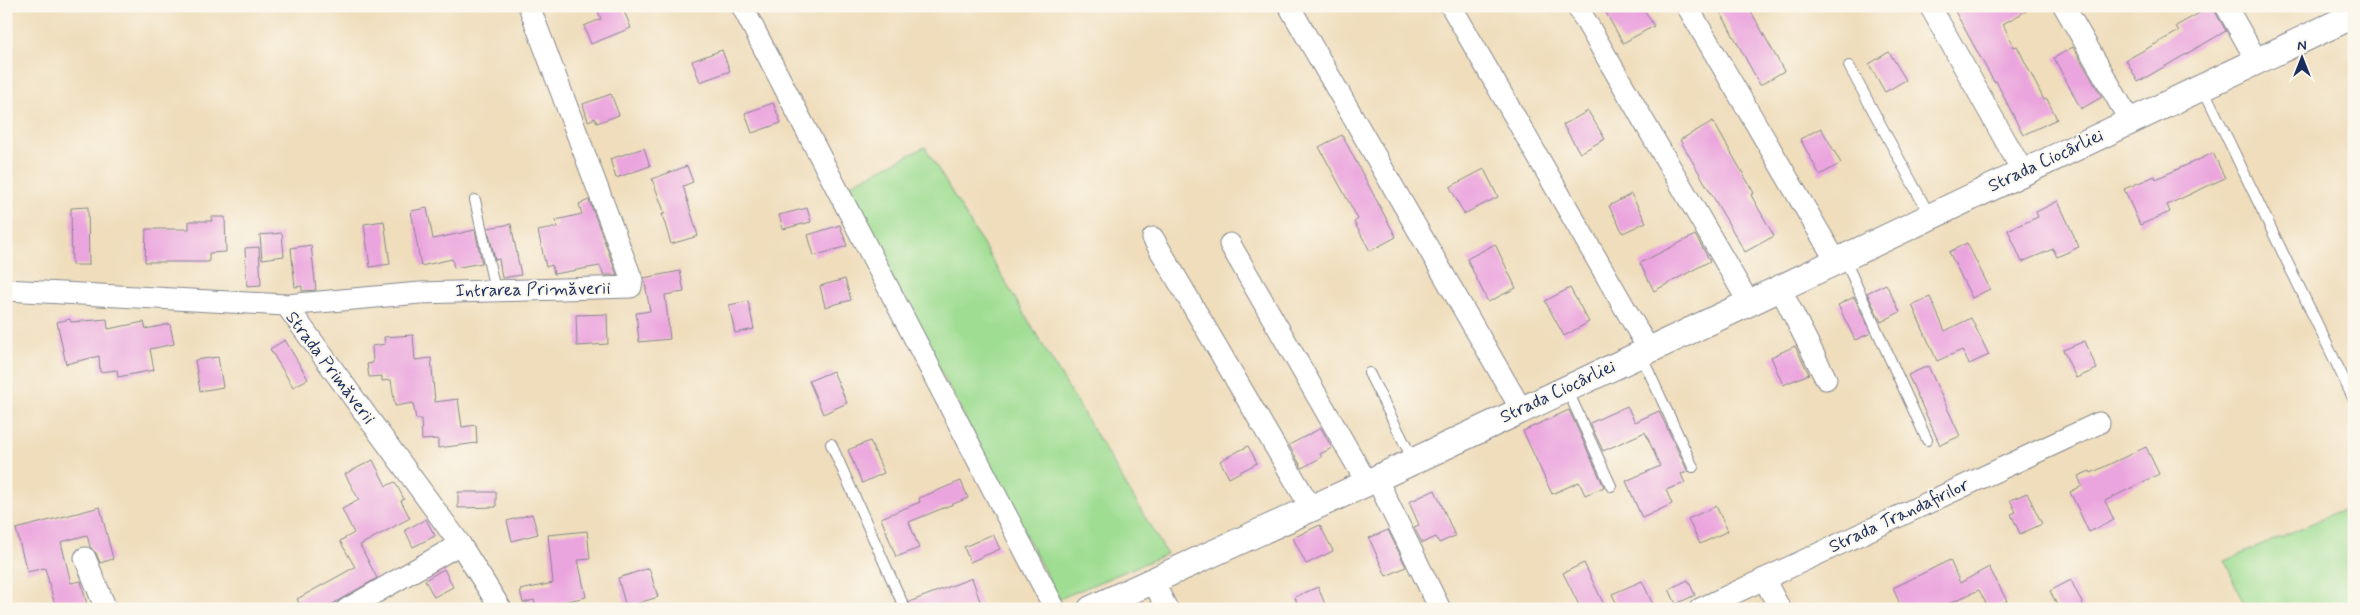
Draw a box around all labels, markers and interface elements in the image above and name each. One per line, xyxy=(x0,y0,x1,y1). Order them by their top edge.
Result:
north arrow xyxy=(2278,32,2328,82)
text: N xyxy=(2297,37,2307,55)
street label: Strada Ciocârliei xyxy=(1984,124,2108,198)
street label: Intrarea Primăverii xyxy=(455,277,611,303)
street label: Strada Primăverii xyxy=(280,307,380,429)
street label: Strada Ciocârliei xyxy=(1496,355,1620,429)
street label: Strada Trandafirilor xyxy=(1825,473,1974,559)

